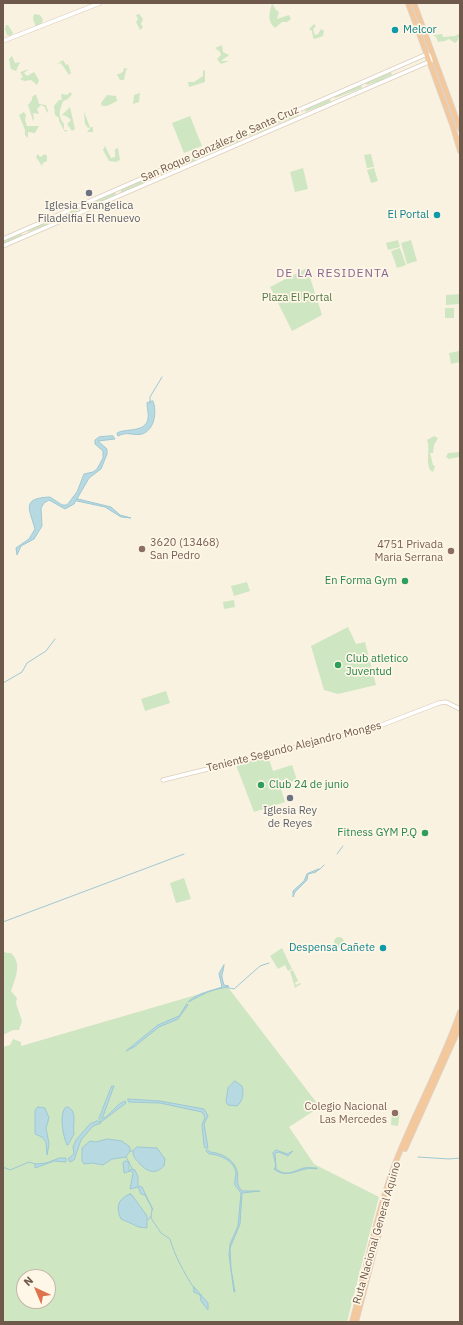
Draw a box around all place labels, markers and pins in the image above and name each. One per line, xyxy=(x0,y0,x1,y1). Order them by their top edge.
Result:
place label: Melcor xyxy=(403,23,437,37)
marker: Melcor xyxy=(390,25,400,35)
marker: Iglesia Evangelica Filadelfia El Renuevo xyxy=(84,188,94,198)
place label: Iglesia Evangelica Filadelfia El Renuevo xyxy=(38,199,140,225)
place label: El Portal xyxy=(388,208,429,222)
marker: El Portal xyxy=(432,210,442,220)
place label: 3620 (13468) San Pedro xyxy=(150,536,219,562)
place label: 4751 Privada Maria Serrana xyxy=(374,538,443,564)
marker: 3620 (13468) San Pedro xyxy=(137,544,147,554)
marker: 4751 Privada Maria Serrana xyxy=(446,546,456,556)
place label: En Forma Gym xyxy=(325,574,397,588)
marker: En Forma Gym xyxy=(400,576,410,586)
place label: Club atletico Juventud xyxy=(346,652,408,678)
marker: Club atletico Juventud xyxy=(333,660,343,670)
place label: Club 24 de junio xyxy=(269,778,349,792)
marker: Club 24 de junio xyxy=(256,780,266,790)
marker: Iglesia Rey de Reyes xyxy=(285,793,295,803)
place label: Iglesia Rey de Reyes xyxy=(263,804,317,830)
place label: Fitness GYM P.Q xyxy=(337,826,417,840)
marker: Fitness GYM P.Q xyxy=(420,828,430,838)
place label: Despensa Cañete xyxy=(289,941,375,955)
marker: Despensa Cañete xyxy=(378,943,388,953)
place label: Colegio Nacional Las Mercedes xyxy=(304,1100,387,1126)
marker: Colegio Nacional Las Mercedes xyxy=(390,1108,400,1118)

